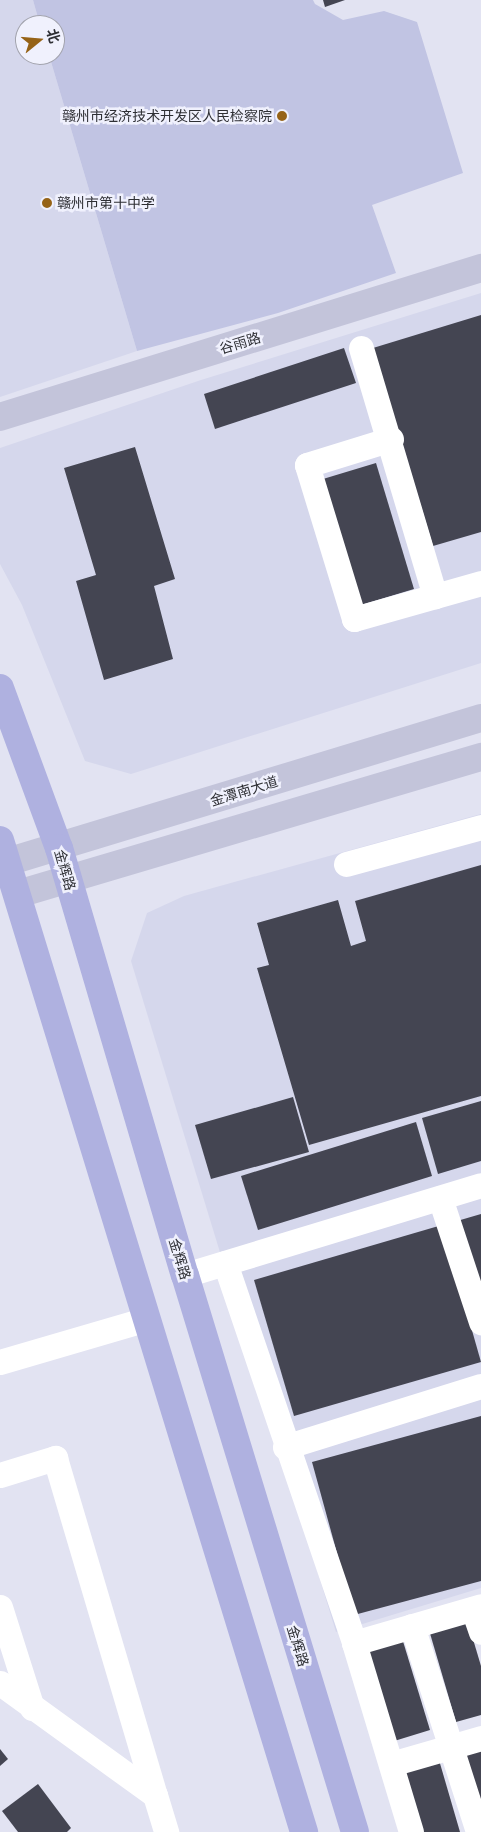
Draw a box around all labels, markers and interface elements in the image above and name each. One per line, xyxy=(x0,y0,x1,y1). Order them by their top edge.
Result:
north arrow xyxy=(15,15,65,65)
text: 北 xyxy=(43,26,65,45)
place label: 赣州市经济技术开发区人民检察院 xyxy=(62,108,272,124)
marker: 赣州市经济技术开发区人民检察院 xyxy=(276,110,288,122)
place label: 赣州市第十中学 xyxy=(57,195,155,211)
marker: 赣州市第十中学 xyxy=(41,197,53,209)
street label: 谷雨路 xyxy=(217,329,263,357)
street label: 金潭南大道 xyxy=(208,773,280,809)
street label: 金辉路 xyxy=(51,847,79,893)
street label: 金辉路 xyxy=(166,1236,194,1282)
street label: 金辉路 xyxy=(284,1623,312,1669)

